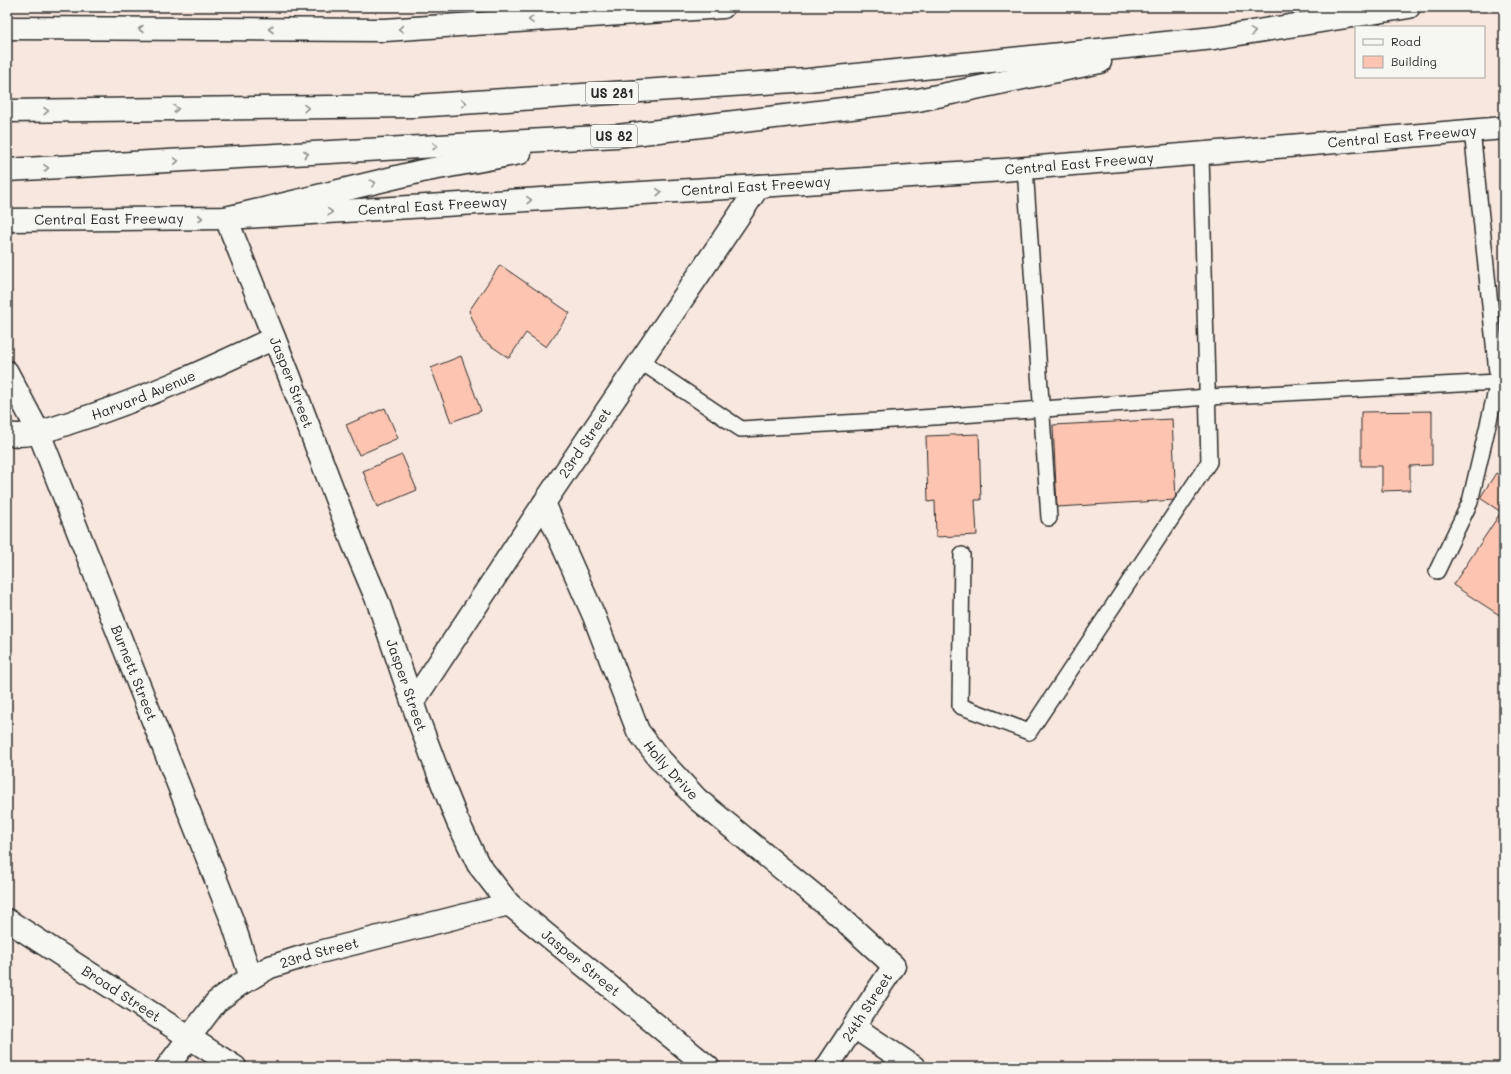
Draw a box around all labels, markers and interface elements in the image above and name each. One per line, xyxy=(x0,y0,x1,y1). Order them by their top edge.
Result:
one-way arrow xyxy=(528,16,534,25)
one-way arrow xyxy=(398,24,404,33)
one-way arrow xyxy=(138,25,144,33)
one-way arrow xyxy=(268,25,274,33)
legend xyxy=(1355,26,1485,78)
one-way arrow xyxy=(1250,28,1256,37)
text: Road xyxy=(1391,33,1421,49)
text: Building xyxy=(1391,53,1437,69)
road number: US 281 xyxy=(586,82,638,104)
one-way arrow xyxy=(461,98,467,107)
one-way arrow xyxy=(303,103,309,112)
one-way arrow xyxy=(173,105,179,113)
one-way arrow xyxy=(43,107,49,115)
street label: Central East Freeway xyxy=(1327,120,1477,152)
road number: US 82 xyxy=(591,125,637,147)
one-way arrow xyxy=(432,142,438,151)
street label: Central East Freeway xyxy=(1004,147,1155,179)
one-way arrow xyxy=(303,149,309,158)
one-way arrow xyxy=(173,157,179,165)
one-way arrow xyxy=(43,164,49,173)
street label: Central East Freeway xyxy=(681,171,831,200)
one-way arrow xyxy=(370,179,376,187)
one-way arrow xyxy=(656,187,662,196)
street label: Central East Freeway xyxy=(357,191,508,219)
one-way arrow xyxy=(526,195,532,204)
one-way arrow xyxy=(327,207,333,216)
street label: Central East Freeway xyxy=(34,208,184,229)
one-way arrow xyxy=(197,214,203,222)
street label: Jasper Street xyxy=(266,334,318,431)
street label: Harvard Avenue xyxy=(89,366,198,424)
street label: 23rd Street xyxy=(554,404,615,481)
street label: Burnett Street xyxy=(107,622,162,723)
street label: Jasper Street xyxy=(382,636,432,734)
street label: Holly Drive xyxy=(640,736,703,804)
street label: Jasper Street xyxy=(538,924,624,1000)
street label: 23rd Street xyxy=(277,933,360,972)
street label: Broad Street xyxy=(78,961,165,1026)
street label: 24th Street xyxy=(837,968,896,1045)

